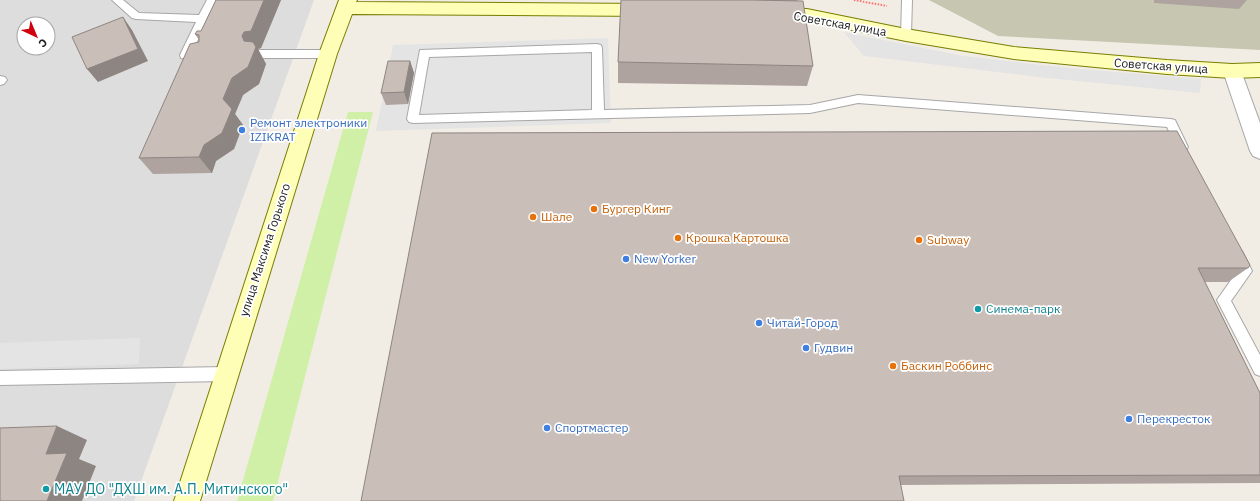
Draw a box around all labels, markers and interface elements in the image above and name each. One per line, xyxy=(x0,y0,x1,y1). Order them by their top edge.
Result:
street label: Советская улица xyxy=(792,8,888,39)
north arrow xyxy=(16,16,56,56)
text: С xyxy=(36,36,50,51)
street label: Советская улица xyxy=(1114,55,1209,76)
place label: Ремонт электроники IZIKRAT xyxy=(250,115,367,144)
marker: Ремонт электроники IZIKRAT xyxy=(237,125,247,135)
street label: улица Максима Горького xyxy=(236,181,293,318)
place label: Бургер Кинг xyxy=(602,201,671,216)
marker: Бургер Кинг xyxy=(589,204,599,214)
place label: Шале xyxy=(541,209,573,224)
marker: Шале xyxy=(528,212,538,222)
place label: Крошка Картошка xyxy=(686,230,789,245)
place label: Subway xyxy=(927,232,969,247)
marker: Крошка Картошка xyxy=(673,233,683,243)
marker: Subway xyxy=(914,235,924,245)
place label: New Yorker xyxy=(634,251,696,266)
marker: New Yorker xyxy=(621,254,631,264)
place label: Синема-парк xyxy=(986,301,1061,316)
marker: Синема-парк xyxy=(973,304,983,314)
place label: Читай-Город xyxy=(767,315,838,330)
marker: Читай-Город xyxy=(754,318,764,328)
place label: Гудвин xyxy=(814,340,853,355)
marker: Гудвин xyxy=(801,343,811,353)
place label: Баскин Роббинс xyxy=(901,358,992,373)
marker: Баскин Роббинс xyxy=(888,361,898,371)
place label: Перекресток xyxy=(1137,411,1211,426)
marker: Перекресток xyxy=(1124,414,1134,424)
place label: Спортмастер xyxy=(555,420,628,435)
marker: Спортмастер xyxy=(542,423,552,433)
place label: МАУ ДО "ДХШ им. А.П. Митинского" xyxy=(54,480,288,498)
marker: МАУ ДО "ДХШ им. А.П. Митинского" xyxy=(41,484,51,494)

